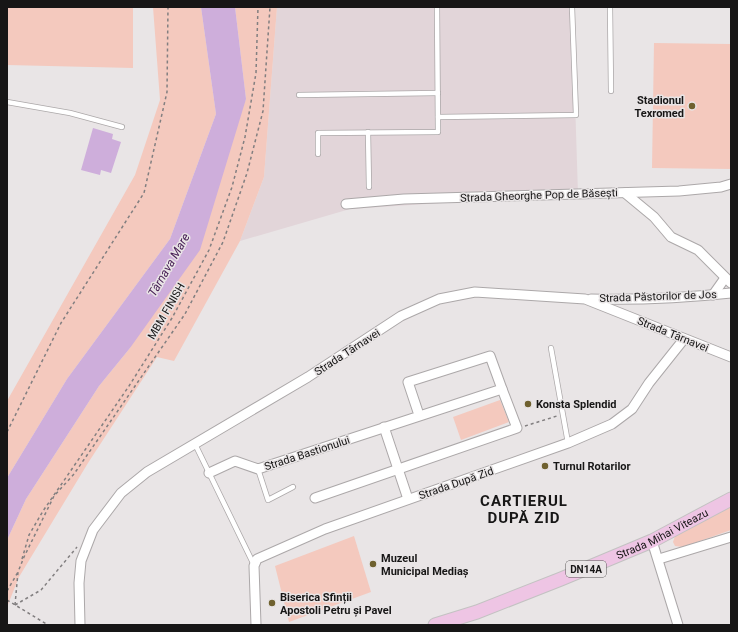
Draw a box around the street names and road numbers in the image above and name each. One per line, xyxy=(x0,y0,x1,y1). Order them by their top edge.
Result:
street label: Strada Gheorghe Pop de Băsești xyxy=(460,186,618,205)
street label: MBM FINISH xyxy=(145,281,188,342)
street label: Strada Păstorilor de Jos xyxy=(599,288,717,305)
street label: Strada Târnavei xyxy=(635,314,710,355)
street label: Strada Târnavei xyxy=(312,326,383,378)
street label: Strada Bastionului xyxy=(263,434,352,473)
street label: Strada După Zid xyxy=(417,465,495,502)
street label: Strada Mihai Viteazu xyxy=(614,506,711,562)
road number: DN14A xyxy=(566,561,606,577)

